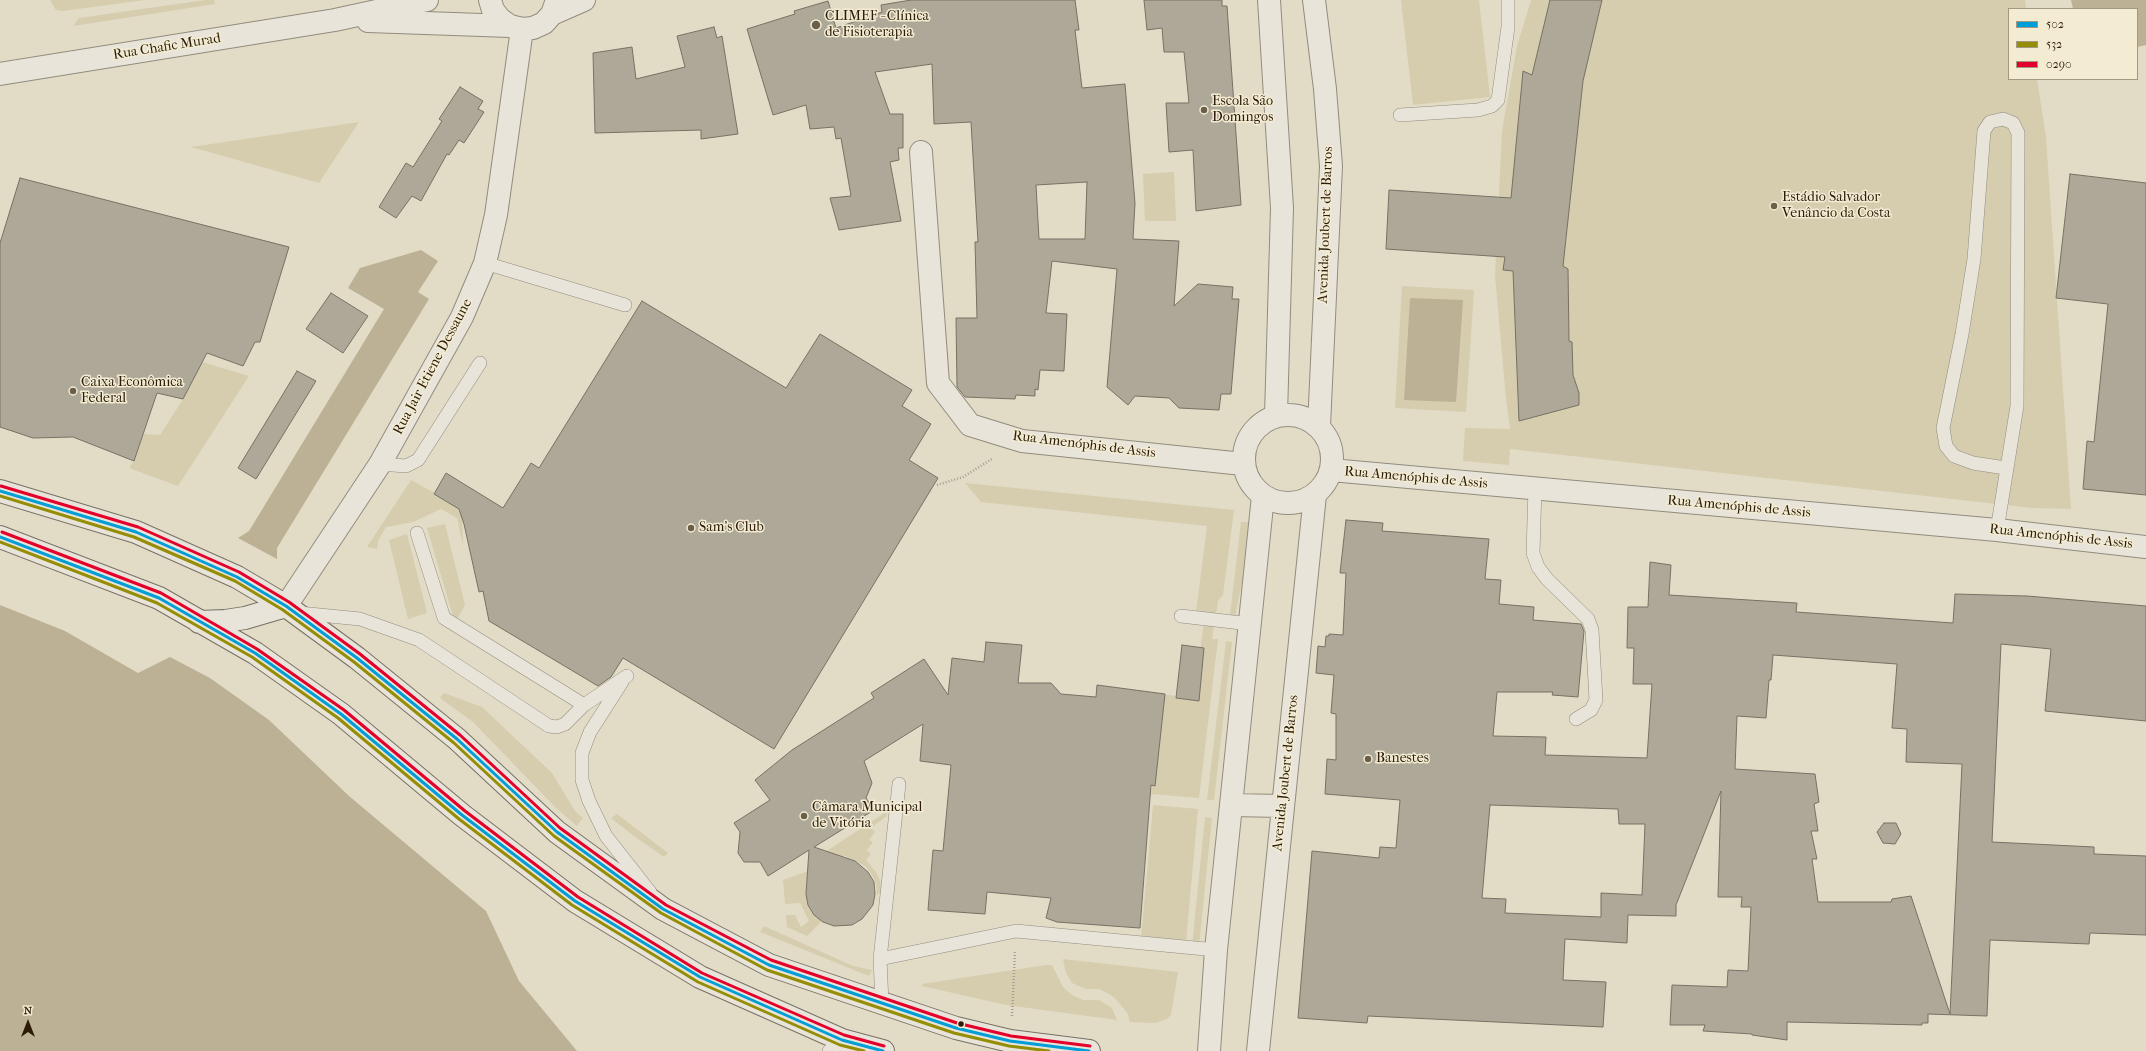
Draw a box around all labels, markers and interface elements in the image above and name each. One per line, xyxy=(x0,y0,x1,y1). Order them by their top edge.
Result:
legend xyxy=(2008,8,2138,80)
place label: CLIMEF - Clínica de Fisioterapia xyxy=(825,9,929,42)
text: 502 xyxy=(2046,17,2064,31)
marker: CLIMEF - Clínica de Fisioterapia xyxy=(810,19,822,31)
street label: Rua Chafic Murad xyxy=(112,30,222,64)
text: 532 xyxy=(2046,37,2062,51)
text: 0290 xyxy=(2046,57,2072,71)
place label: Escola São Domingos xyxy=(1212,94,1273,126)
marker: Escola São Domingos xyxy=(1199,105,1209,115)
street label: Avenida Joubert de Barros xyxy=(1315,146,1337,304)
place label: Estádio Salvador Venâncio da Costa xyxy=(1782,190,1890,222)
marker: Estádio Salvador Venâncio da Costa xyxy=(1769,201,1779,211)
street label: Rua Jair Etiene Dessaune xyxy=(390,296,476,438)
place label: Caixa Econômica Federal xyxy=(81,375,183,408)
marker: Caixa Econômica Federal xyxy=(68,386,78,396)
street label: Rua Amenóphis de Assis xyxy=(1012,428,1156,462)
street label: Rua Amenóphis de Assis xyxy=(1344,463,1488,493)
street label: Rua Amenóphis de Assis xyxy=(1667,492,1811,522)
place label: Sam's Club xyxy=(699,520,764,536)
street label: Rua Amenóphis de Assis xyxy=(1989,521,2133,553)
marker: Sam's Club xyxy=(686,523,696,533)
street label: Avenida Joubert de Barros xyxy=(1269,694,1303,852)
place label: Banestes xyxy=(1376,751,1429,767)
marker: Banestes xyxy=(1363,754,1373,764)
place label: Câmara Municipal de Vitória xyxy=(812,800,922,832)
marker: Câmara Municipal de Vitória xyxy=(799,811,809,821)
north arrow xyxy=(8,1003,48,1043)
text: N xyxy=(24,1004,32,1017)
unlabelled marker xyxy=(956,1019,966,1029)

